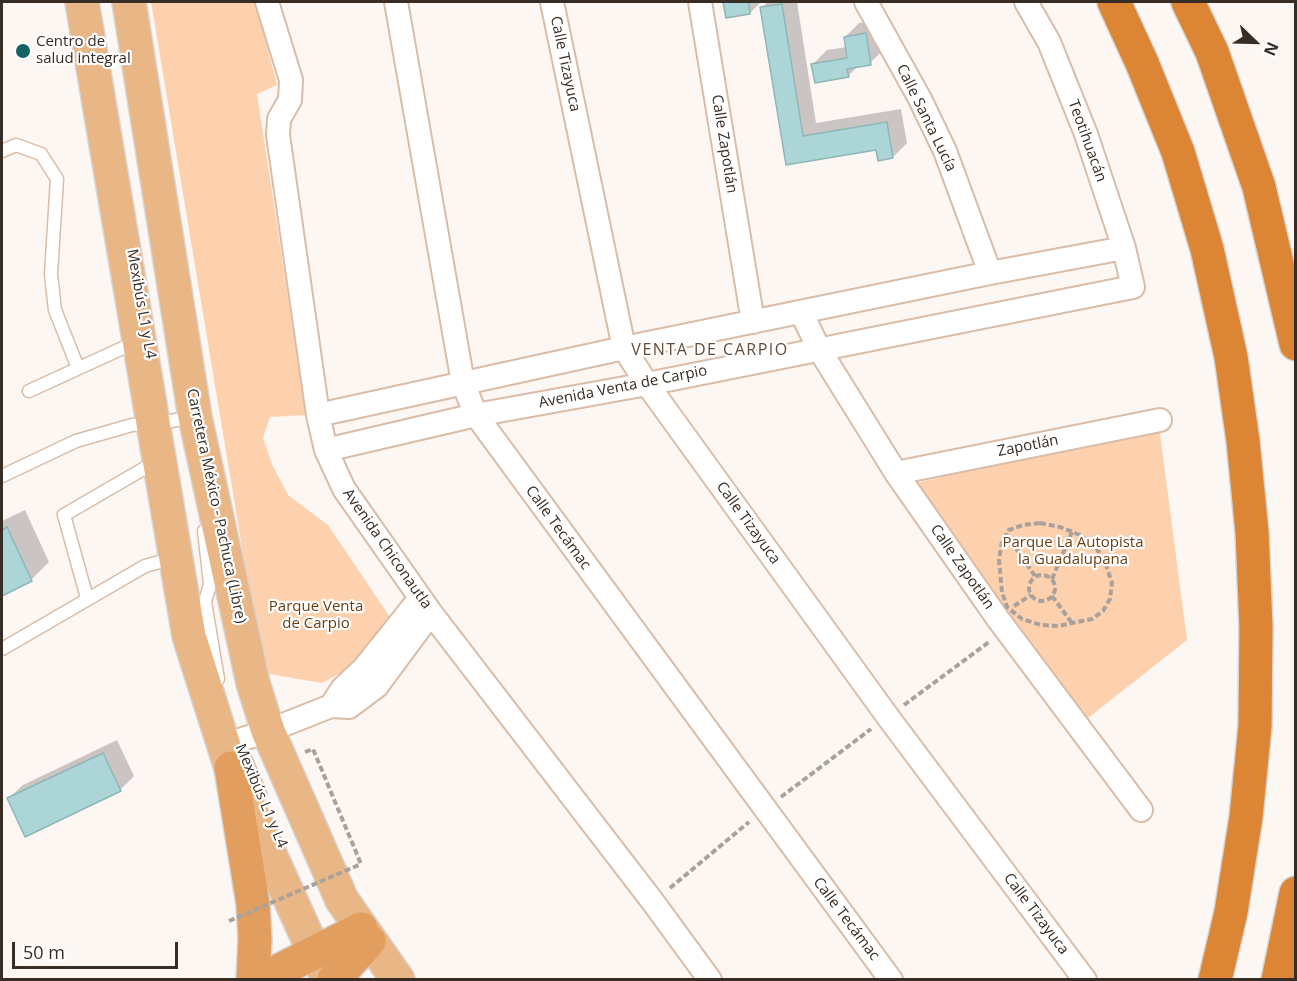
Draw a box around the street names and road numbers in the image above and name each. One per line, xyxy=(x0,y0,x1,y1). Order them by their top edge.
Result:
street label: Calle Tizayuca xyxy=(546,15,584,113)
street label: Calle Santa Lucía xyxy=(892,61,960,175)
street label: Calle Zapotlán xyxy=(707,93,741,195)
street label: Teotihuacán xyxy=(1064,97,1110,185)
street label: Mexibús L1 y L4 xyxy=(122,248,160,360)
street label: Avenida Venta de Carpio xyxy=(537,362,709,412)
street label: Carretera México - Pachuca (Libre) xyxy=(182,387,250,625)
street label: Zapotlán xyxy=(996,431,1060,461)
street label: Calle Tizayuca xyxy=(712,478,784,568)
street label: Calle Tecámac xyxy=(522,483,594,573)
street label: Avenida Chiconautla xyxy=(339,485,435,613)
street label: Calle Zapotlán xyxy=(926,521,998,613)
street label: Mexibús L1 y L4 xyxy=(231,741,291,851)
street label: Calle Tizayuca xyxy=(1000,870,1072,958)
street label: Calle Tecámac xyxy=(809,874,883,964)

